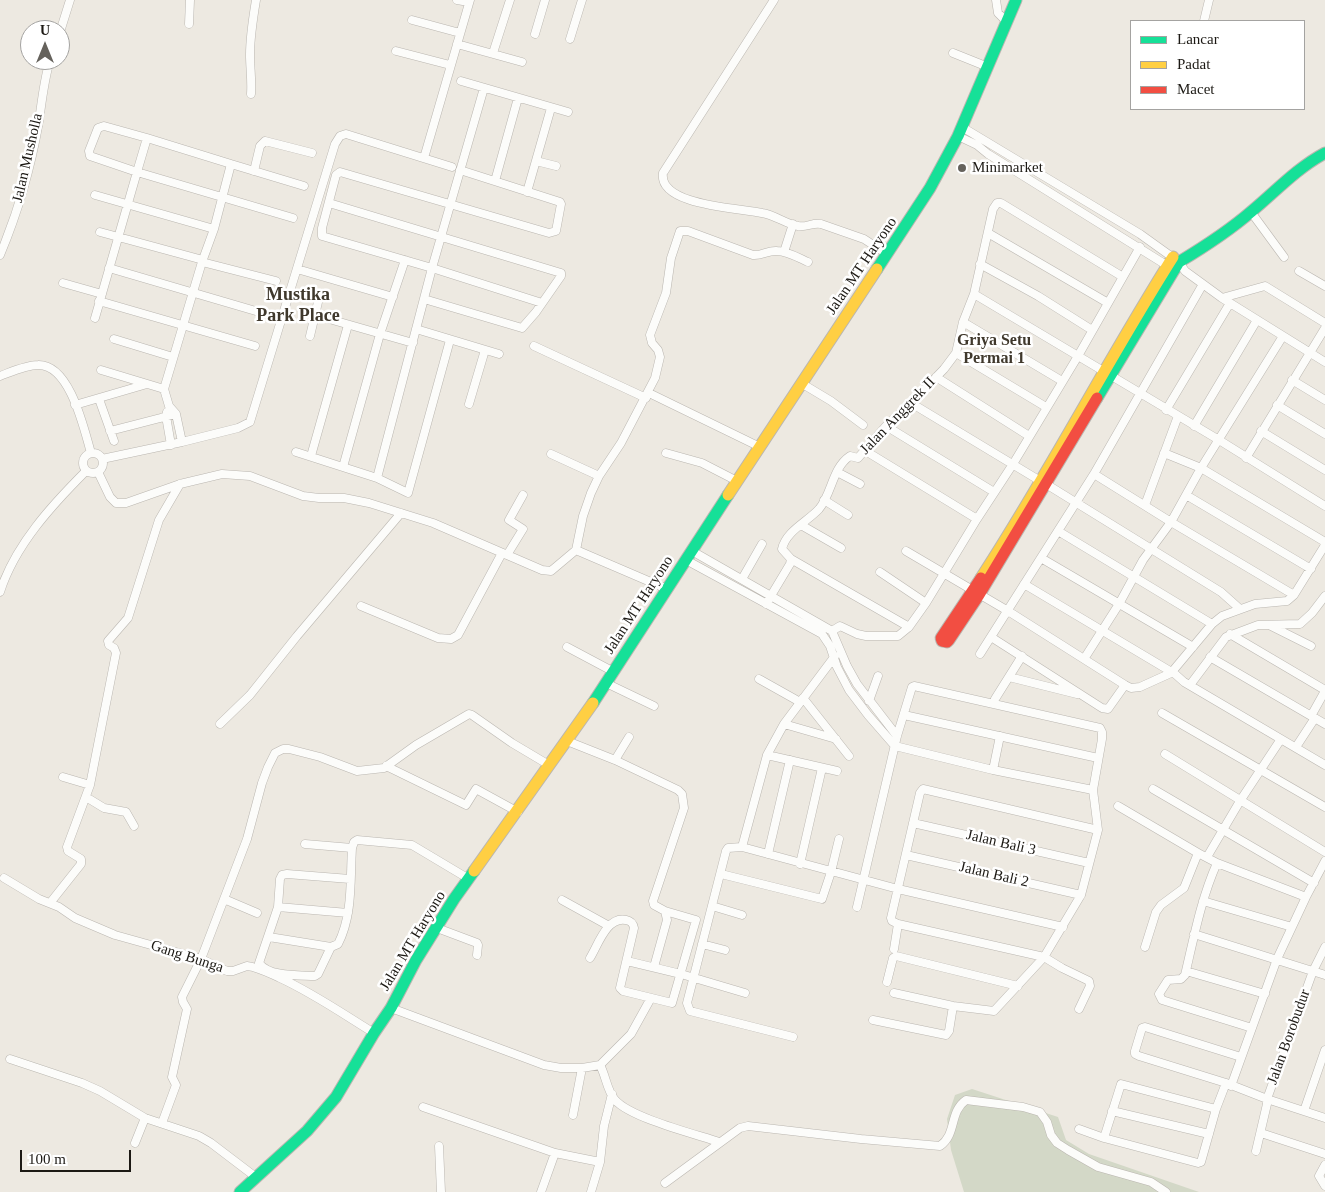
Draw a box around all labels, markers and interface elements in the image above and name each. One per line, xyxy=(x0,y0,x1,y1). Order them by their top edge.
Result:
north arrow xyxy=(20,20,70,70)
legend xyxy=(1130,20,1305,110)
text: U xyxy=(40,23,50,38)
text: Lancar xyxy=(1177,31,1219,47)
text: Padat xyxy=(1177,56,1210,72)
text: Macet xyxy=(1177,81,1214,97)
street label: Jalan Musholla xyxy=(9,112,47,204)
place label: Minimarket xyxy=(972,159,1043,177)
marker: Minimarket xyxy=(956,162,968,174)
street label: Jalan MT Haryono xyxy=(823,214,901,318)
district label: Mustika Park Place xyxy=(256,284,340,326)
district label: Griya Setu Permai 1 xyxy=(957,331,1031,369)
street label: Jalan Anggrek II xyxy=(857,373,939,459)
street label: Jalan MT Haryono xyxy=(601,553,677,657)
street label: Jalan Bali 3 xyxy=(964,826,1038,860)
street label: Jalan Bali 2 xyxy=(957,858,1031,892)
street label: Jalan MT Haryono xyxy=(376,888,450,994)
street label: Gang Bunga xyxy=(148,937,226,977)
street label: Jalan Borobudur xyxy=(1264,987,1314,1087)
scale bar xyxy=(22,1140,134,1172)
text: 100 m xyxy=(28,1151,66,1167)

